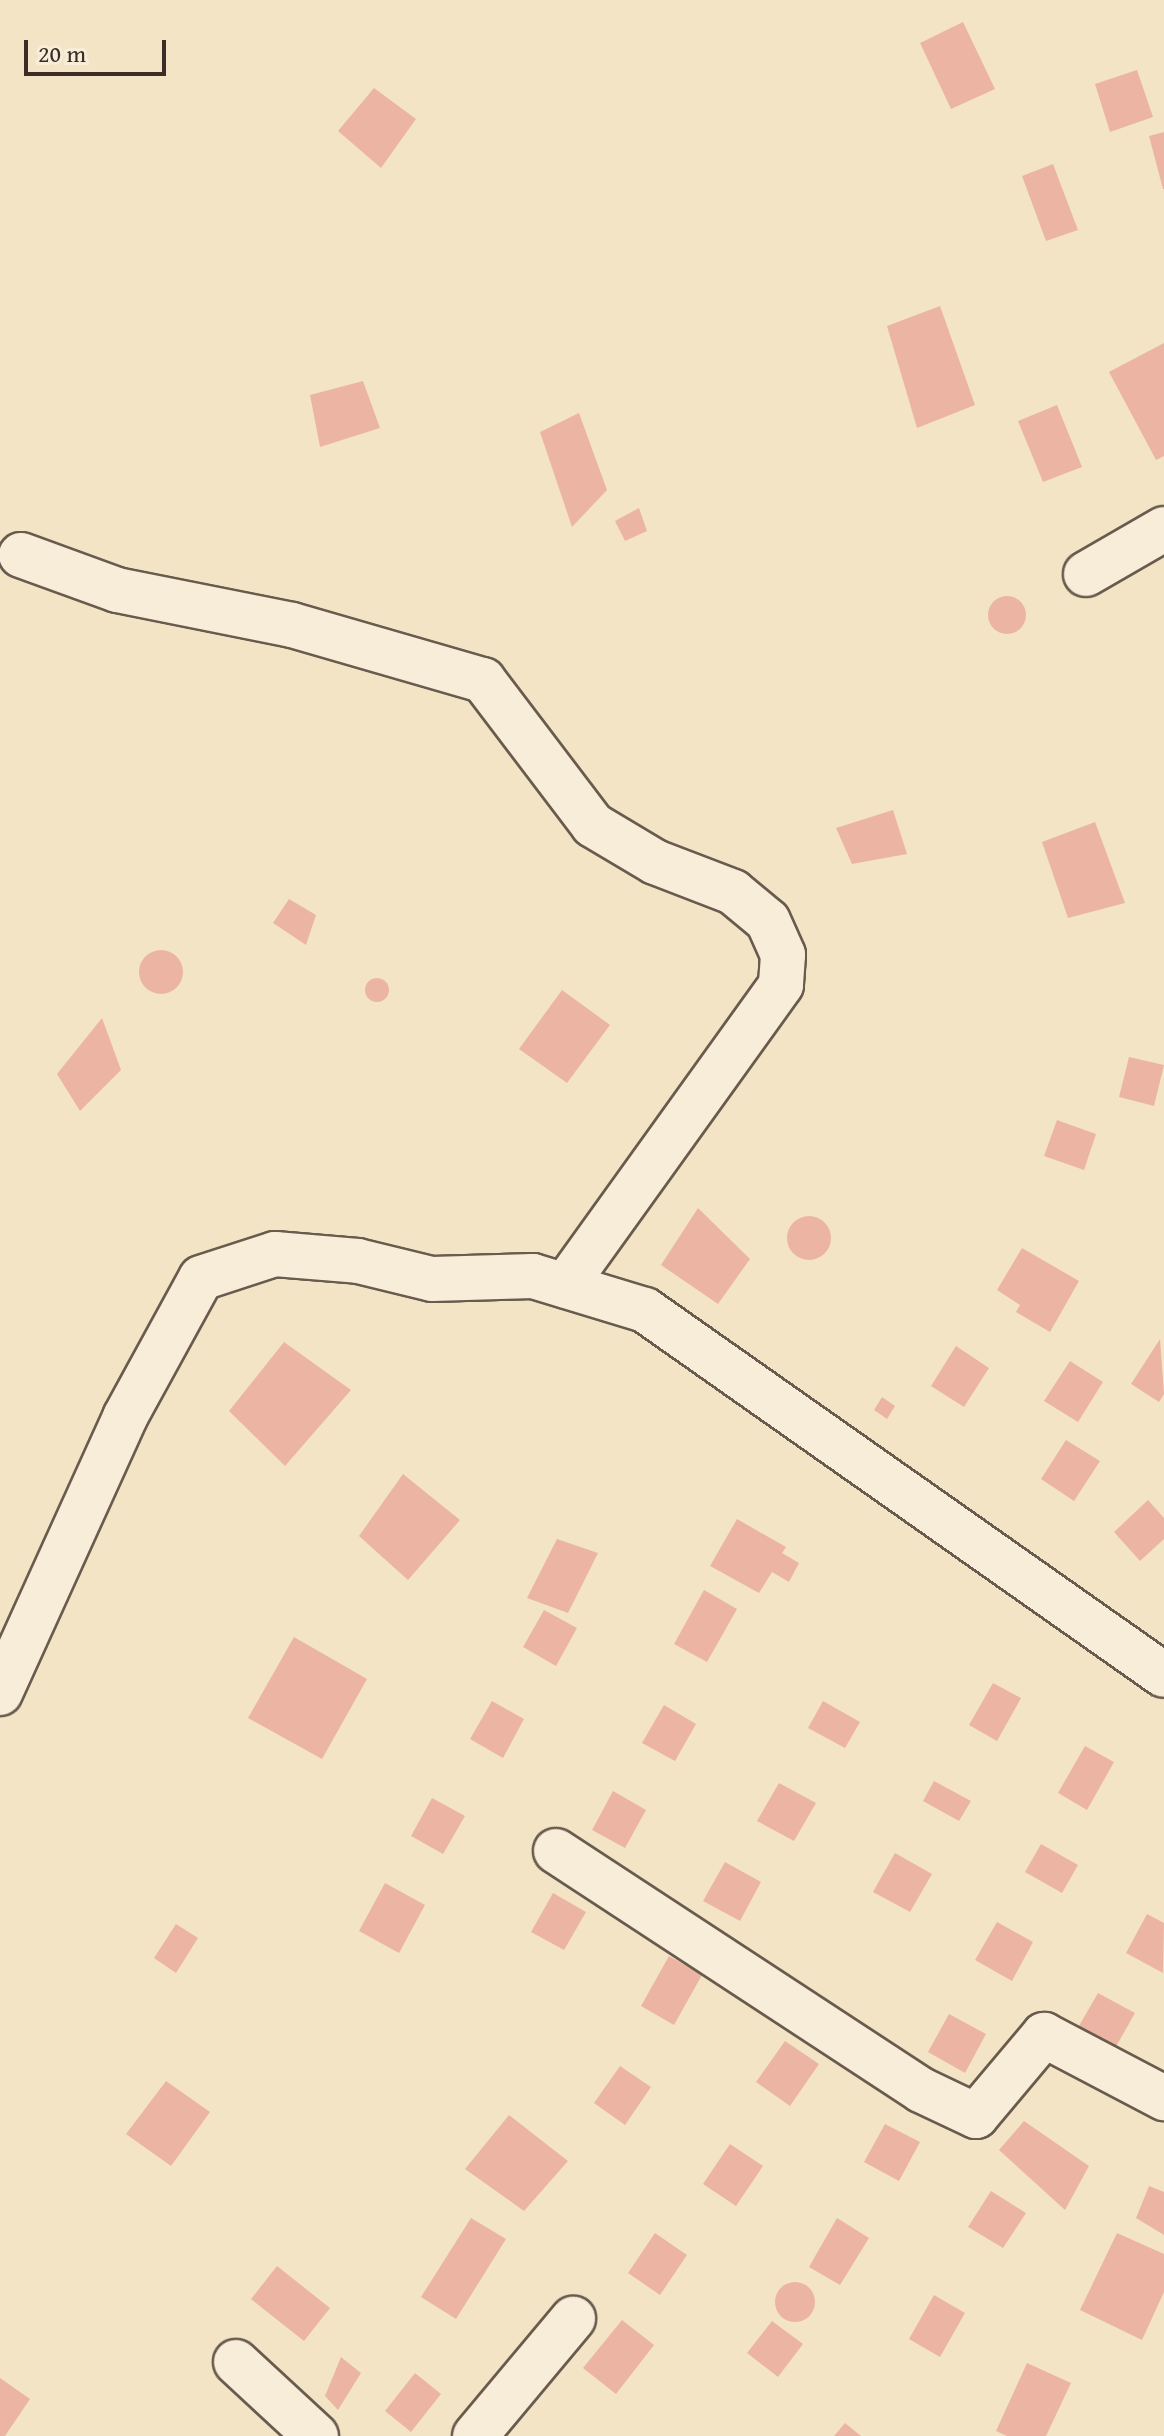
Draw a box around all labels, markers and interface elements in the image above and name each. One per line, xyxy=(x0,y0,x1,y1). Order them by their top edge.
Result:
scale bar xyxy=(28,24,170,74)
text: 20 m xyxy=(38,36,86,71)

